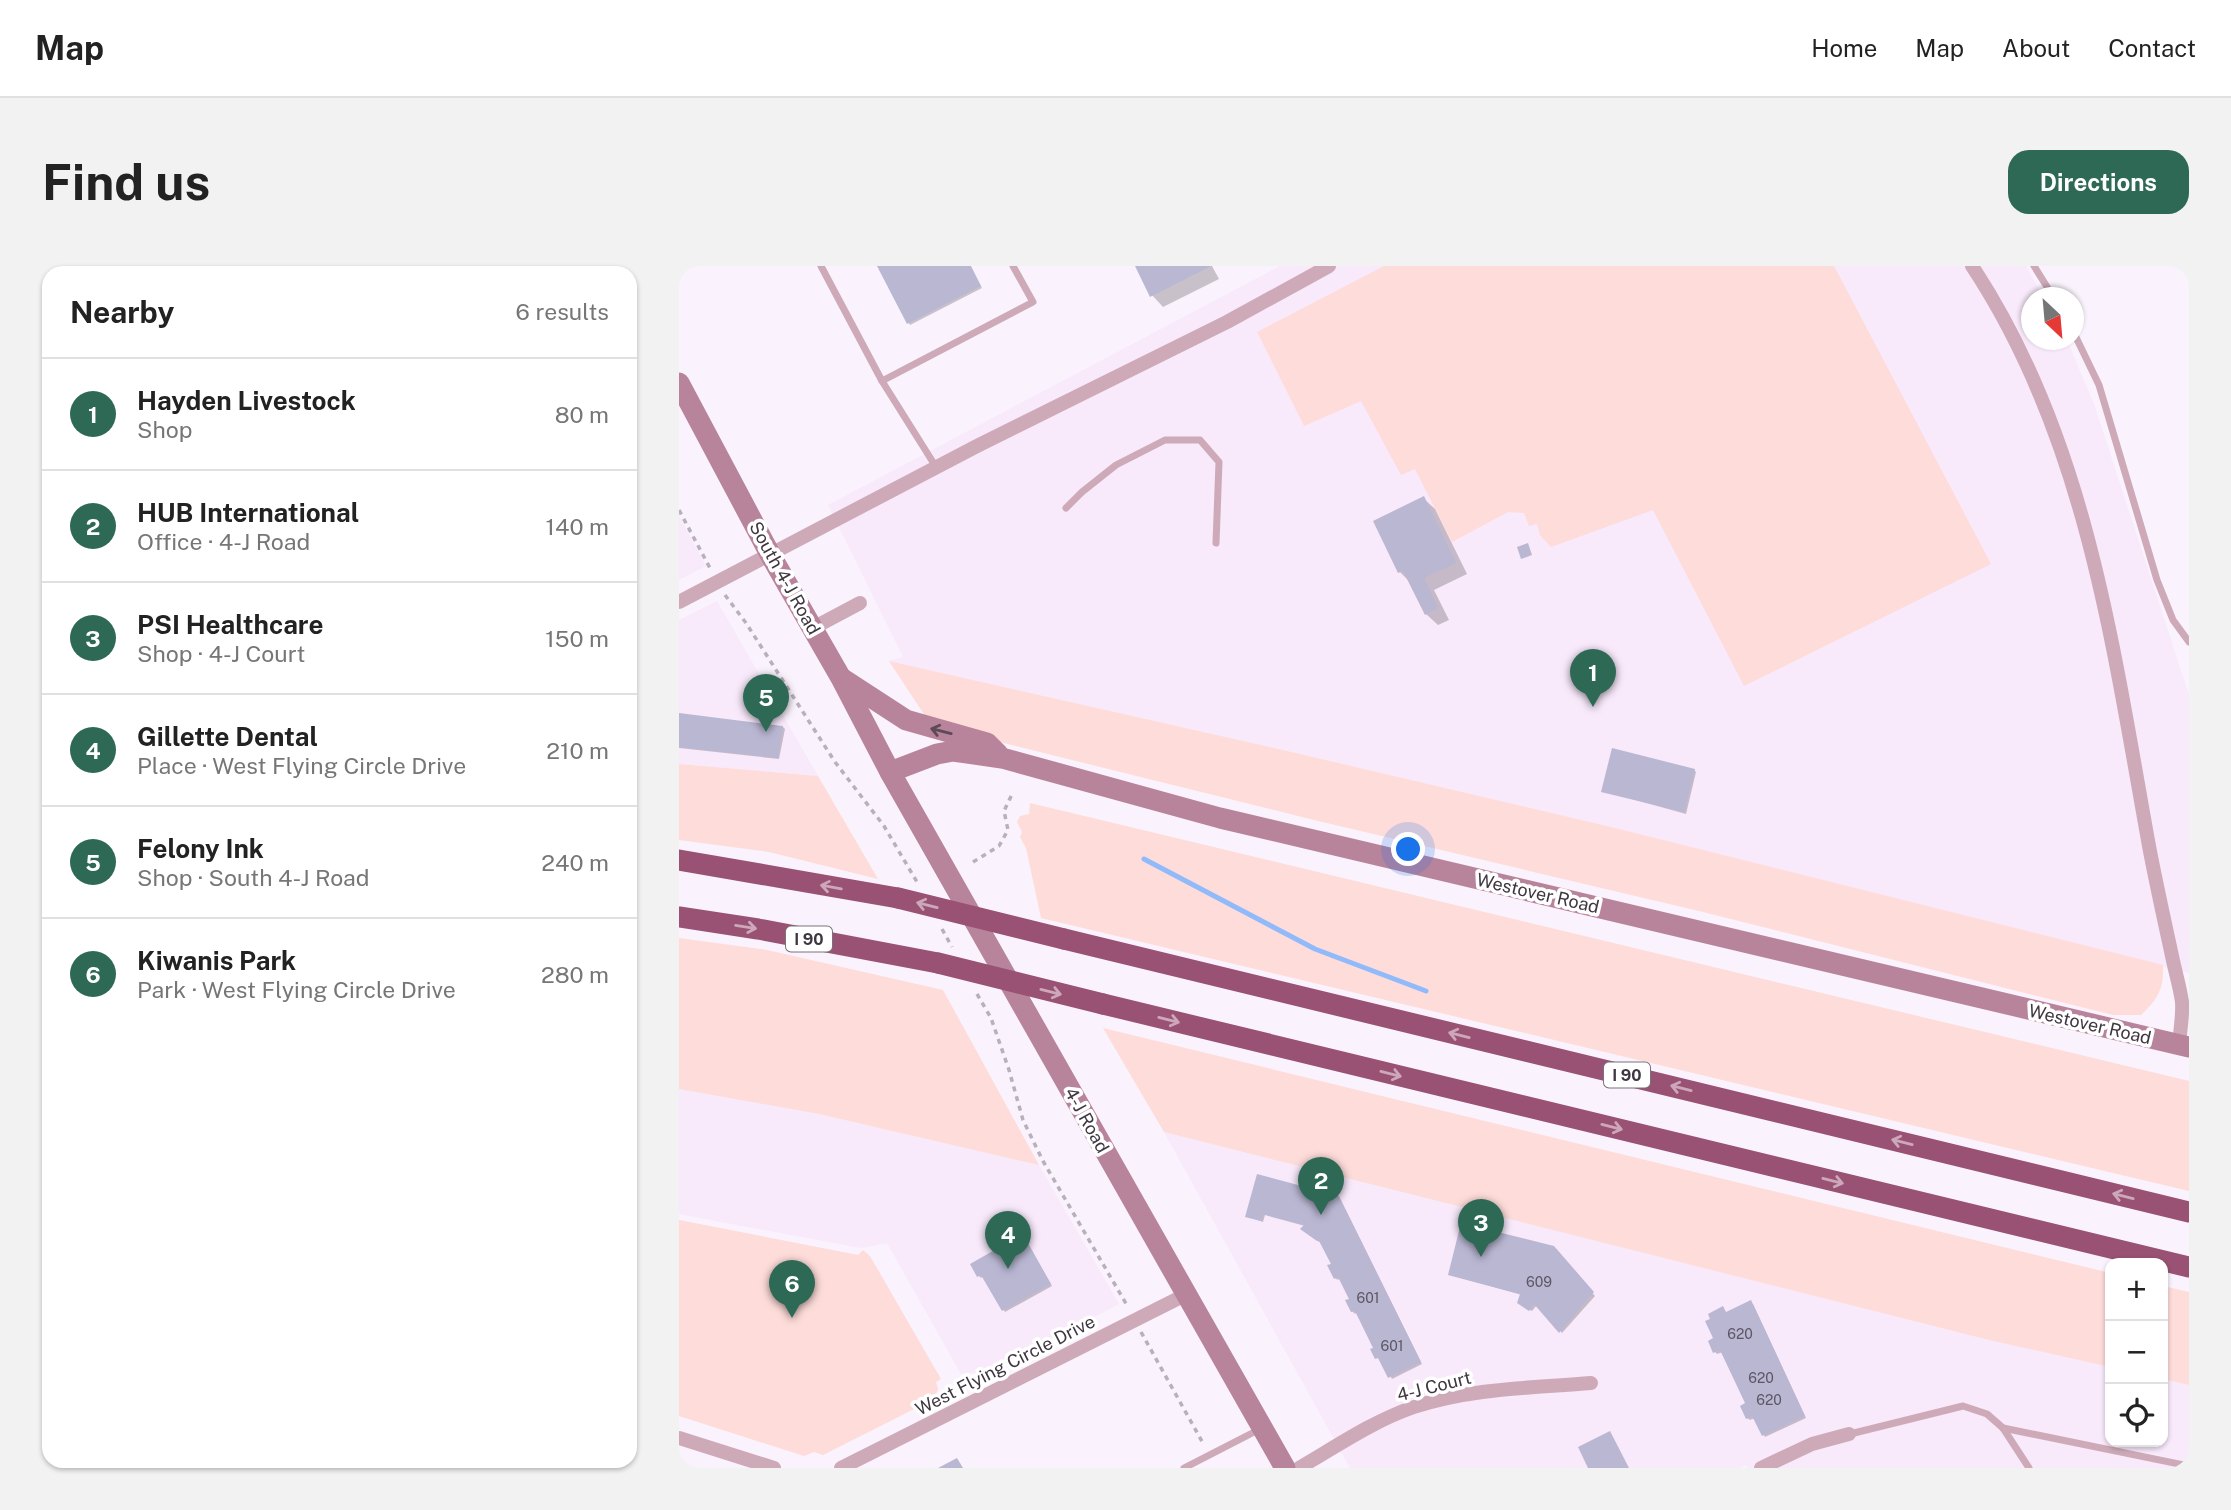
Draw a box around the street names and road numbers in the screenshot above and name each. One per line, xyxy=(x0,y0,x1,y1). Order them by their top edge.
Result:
street label: South 4-J Road xyxy=(745,518,825,638)
street label: Westover Road xyxy=(1475,869,1601,917)
road number: I 90 xyxy=(786,926,832,952)
street label: Westover Road xyxy=(2027,1000,2153,1048)
road number: I 90 xyxy=(1604,1062,1650,1088)
street label: 4-J Road xyxy=(1060,1084,1114,1156)
street label: West Flying Circle Drive xyxy=(912,1311,1098,1419)
street label: 4-J Court xyxy=(1395,1367,1473,1405)

